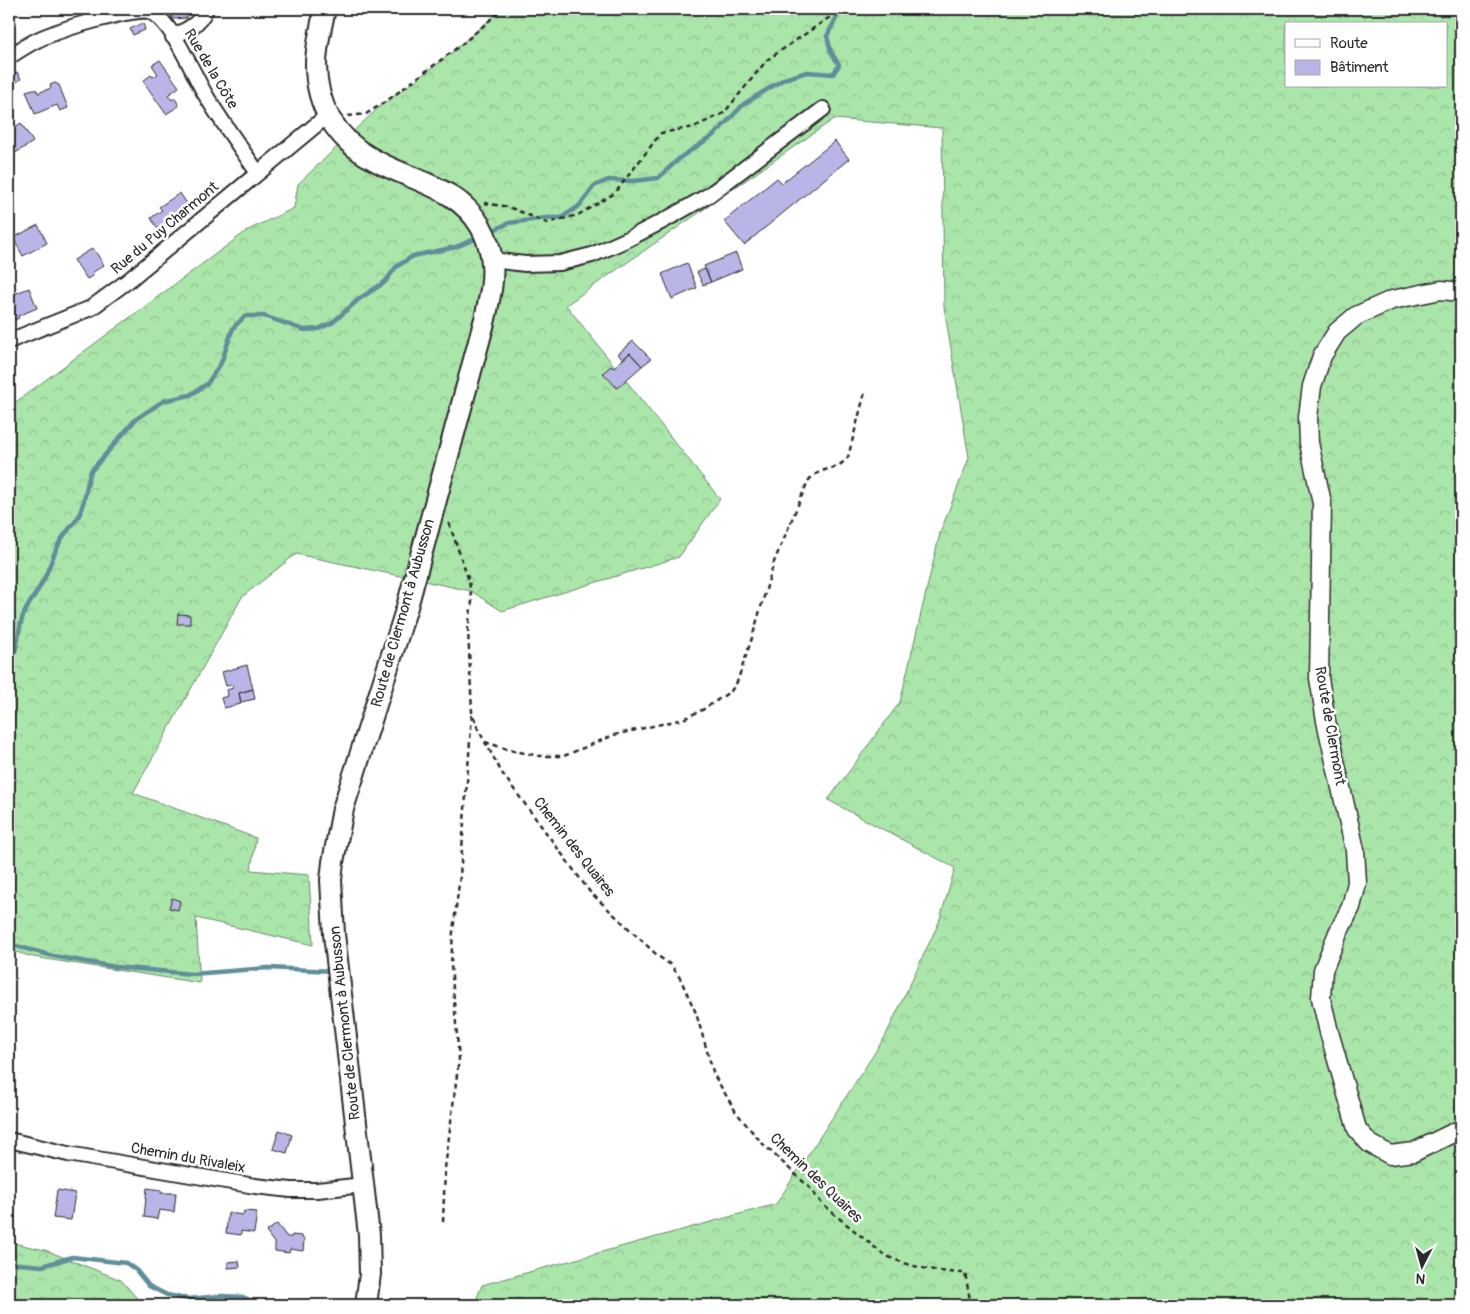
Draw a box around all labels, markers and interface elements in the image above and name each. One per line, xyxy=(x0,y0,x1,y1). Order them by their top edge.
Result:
legend xyxy=(1285,22,1448,88)
street label: Rue de la Côte xyxy=(180,26,243,113)
text: Route xyxy=(1330,34,1368,53)
text: Bâtiment xyxy=(1330,58,1390,77)
street label: Rue du Puy Charmont xyxy=(107,177,223,279)
street label: Route de Clermont à Aubusson xyxy=(367,517,439,709)
street label: Route de Clermont xyxy=(1310,665,1350,788)
street label: Chemin des Quaires xyxy=(529,793,619,901)
street label: Route de Clermont à Aubusson xyxy=(325,925,365,1121)
street label: Chemin des Quaires xyxy=(766,1129,867,1227)
street label: Chemin du Rivaleix xyxy=(129,1139,247,1177)
north arrow xyxy=(1398,1242,1448,1292)
text: N xyxy=(1415,1269,1426,1287)

